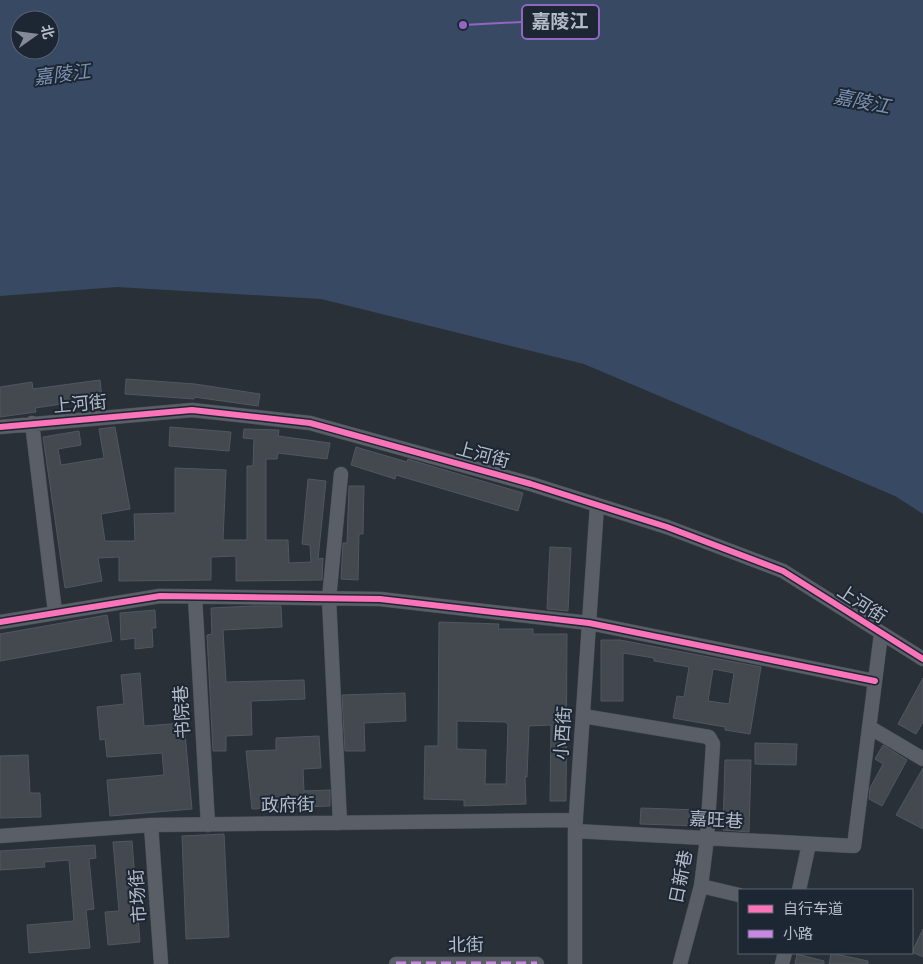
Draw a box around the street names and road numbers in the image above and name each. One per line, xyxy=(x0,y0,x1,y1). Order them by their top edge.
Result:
street label: 上河街 xyxy=(52,390,108,417)
street label: 上河街 xyxy=(454,436,512,473)
street label: 上河街 xyxy=(833,579,891,628)
street label: 书院巷 xyxy=(169,684,194,740)
street label: 小西街 xyxy=(549,705,576,761)
street label: 政府街 xyxy=(261,793,315,816)
street label: 嘉旺巷 xyxy=(688,807,744,832)
street label: 日新巷 xyxy=(664,848,697,906)
street label: 市场街 xyxy=(124,868,151,924)
street label: 北街 xyxy=(448,933,484,956)

